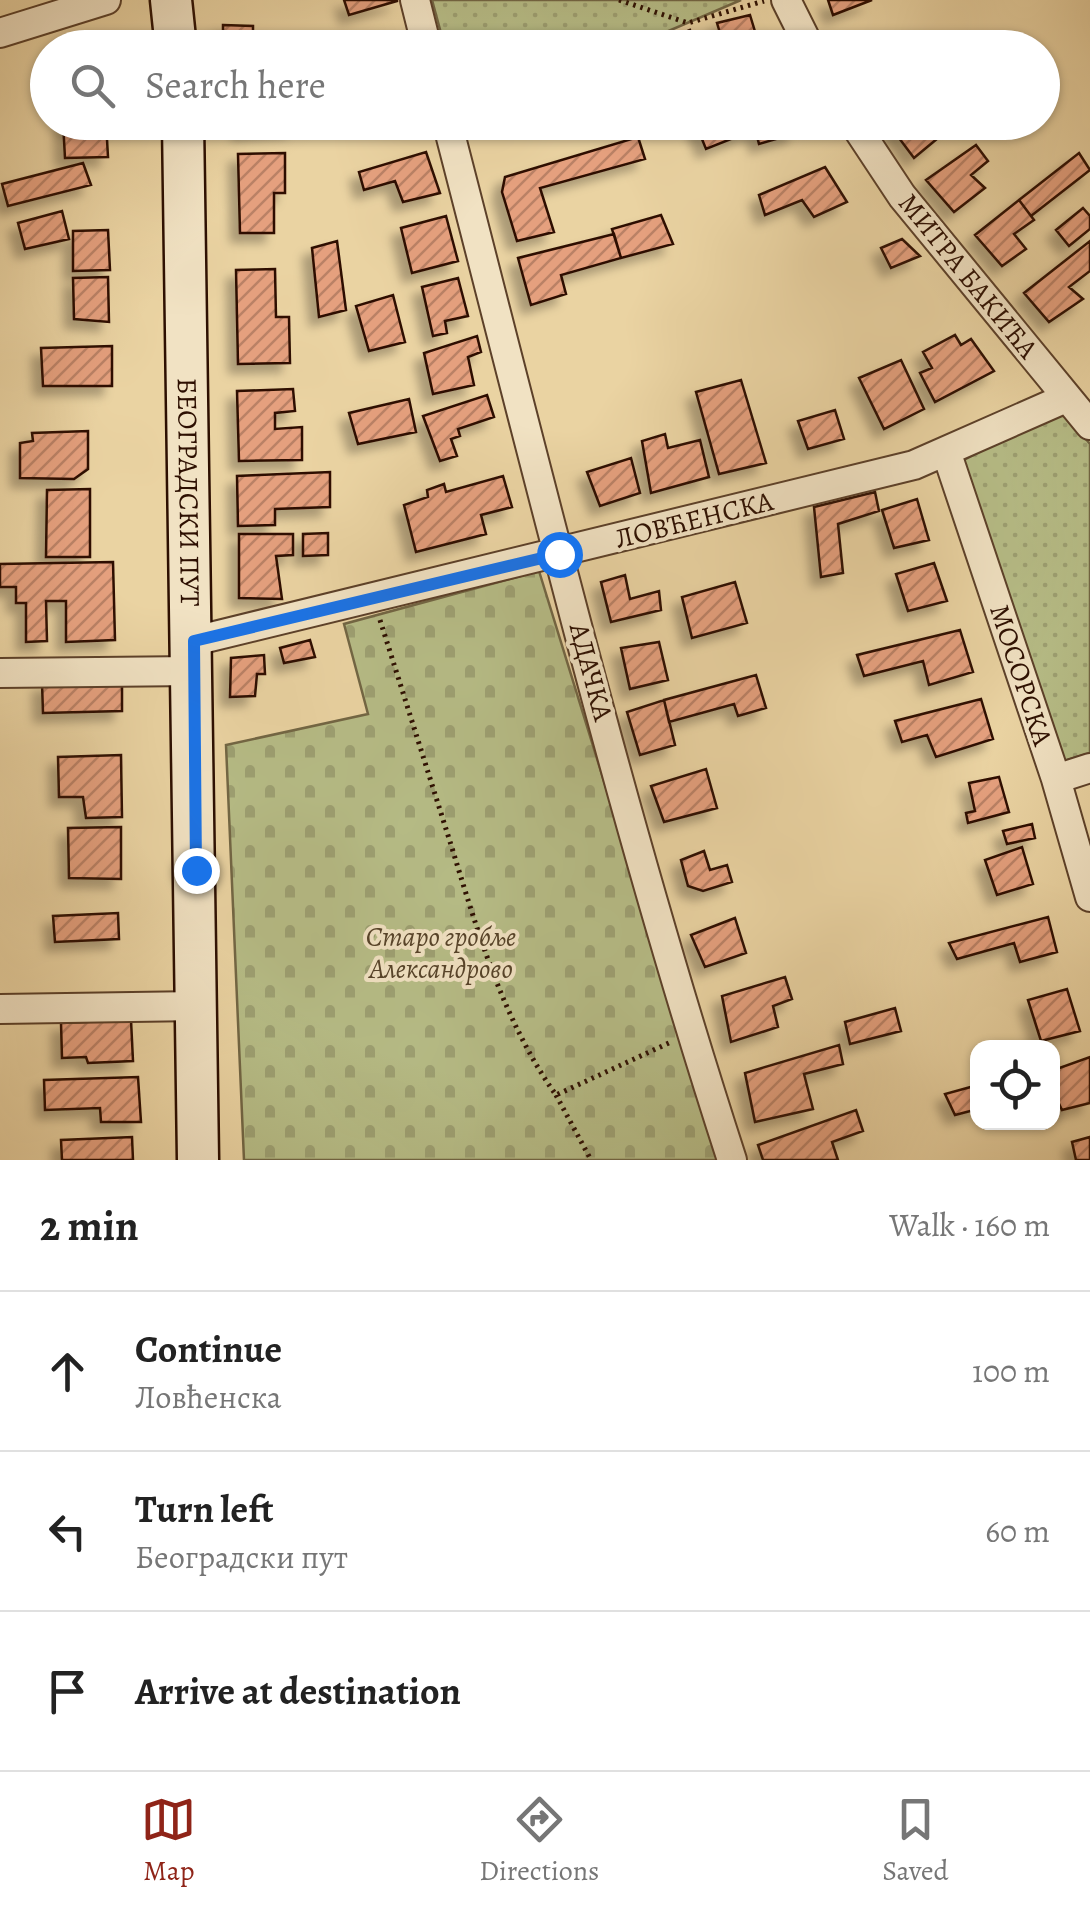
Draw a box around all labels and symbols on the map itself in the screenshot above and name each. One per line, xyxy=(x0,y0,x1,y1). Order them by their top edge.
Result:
street label: МИТРА БАКИЋА xyxy=(889,185,1047,367)
street label: БЕОГРАДСКИ ПУТ xyxy=(168,377,209,607)
street label: ЛОВЋЕНСКА xyxy=(611,482,778,558)
route start xyxy=(537,532,583,578)
street label: МОСОРСКА xyxy=(980,600,1062,751)
street label: АДАЧКА xyxy=(559,618,622,726)
route end xyxy=(174,848,220,894)
park label: Старо гробље Александрово xyxy=(366,918,516,988)

